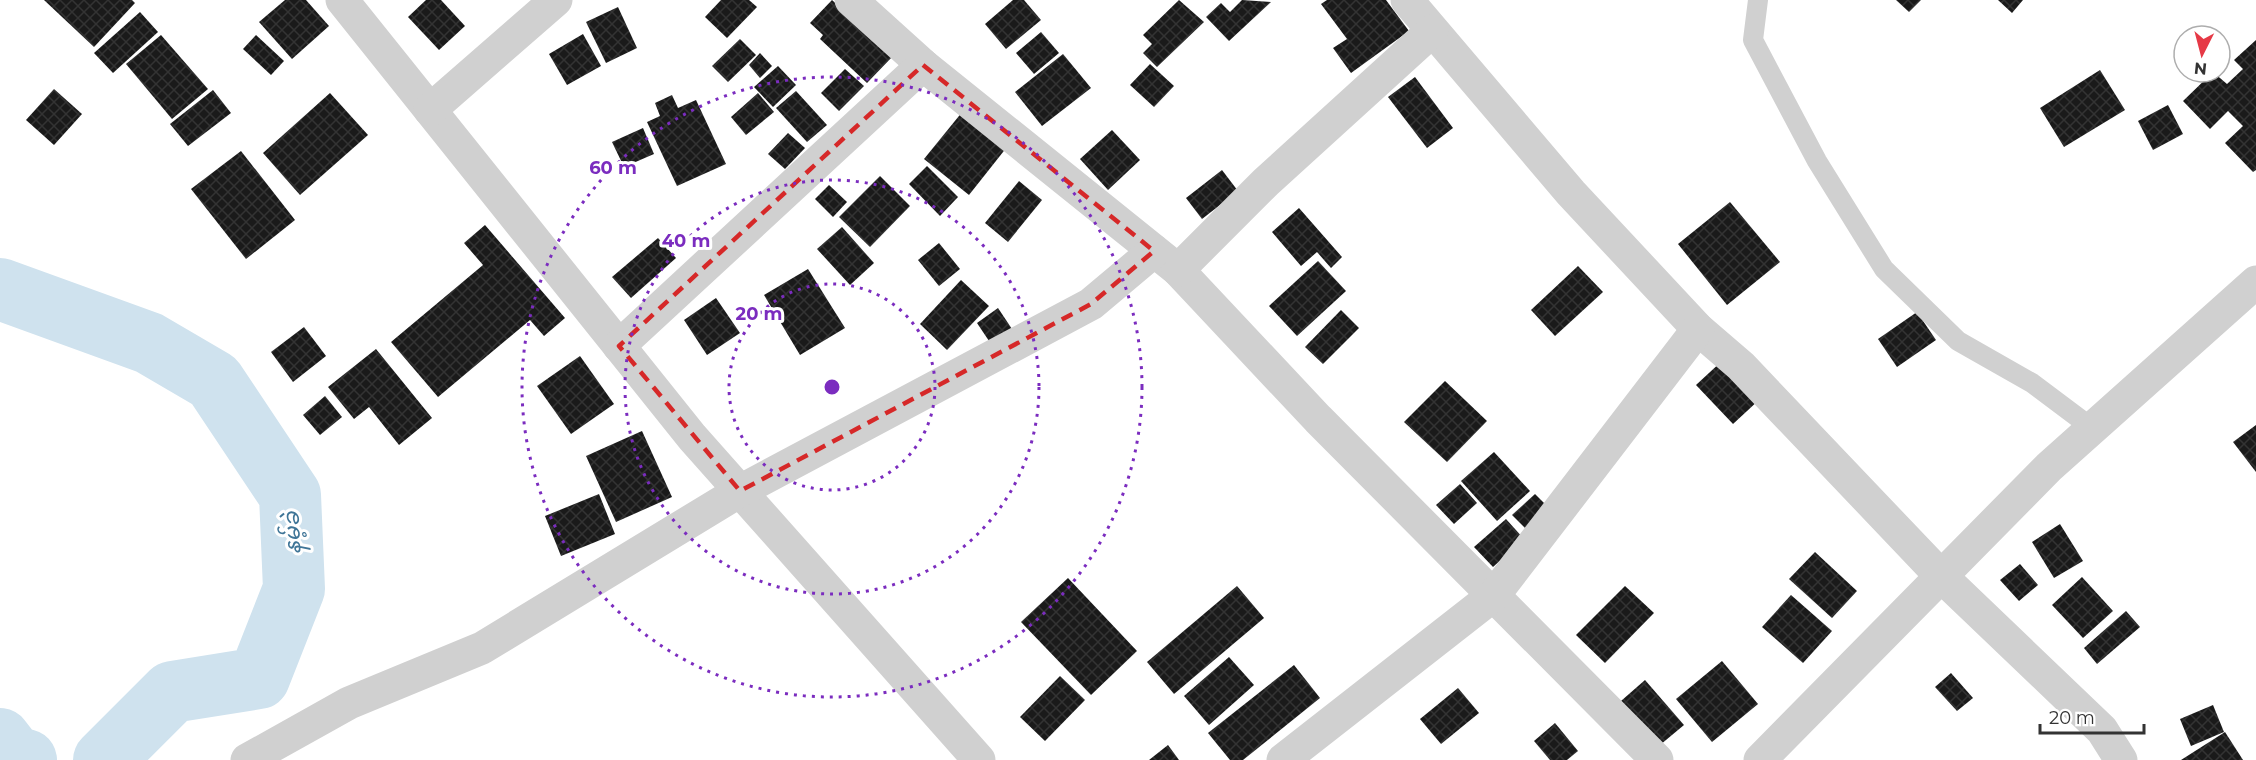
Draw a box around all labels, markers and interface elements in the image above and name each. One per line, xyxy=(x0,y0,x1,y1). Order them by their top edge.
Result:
north arrow xyxy=(2172,24,2232,84)
text: N xyxy=(2193,58,2208,79)
text: 60 m xyxy=(589,157,637,179)
text: 40 m xyxy=(662,230,710,252)
text: 20 m xyxy=(736,303,782,325)
centre of rings xyxy=(822,377,842,397)
water label: နမ့်ခဲ xyxy=(275,510,312,555)
scale bar xyxy=(2040,697,2144,735)
text: 20 m xyxy=(2049,707,2095,729)

